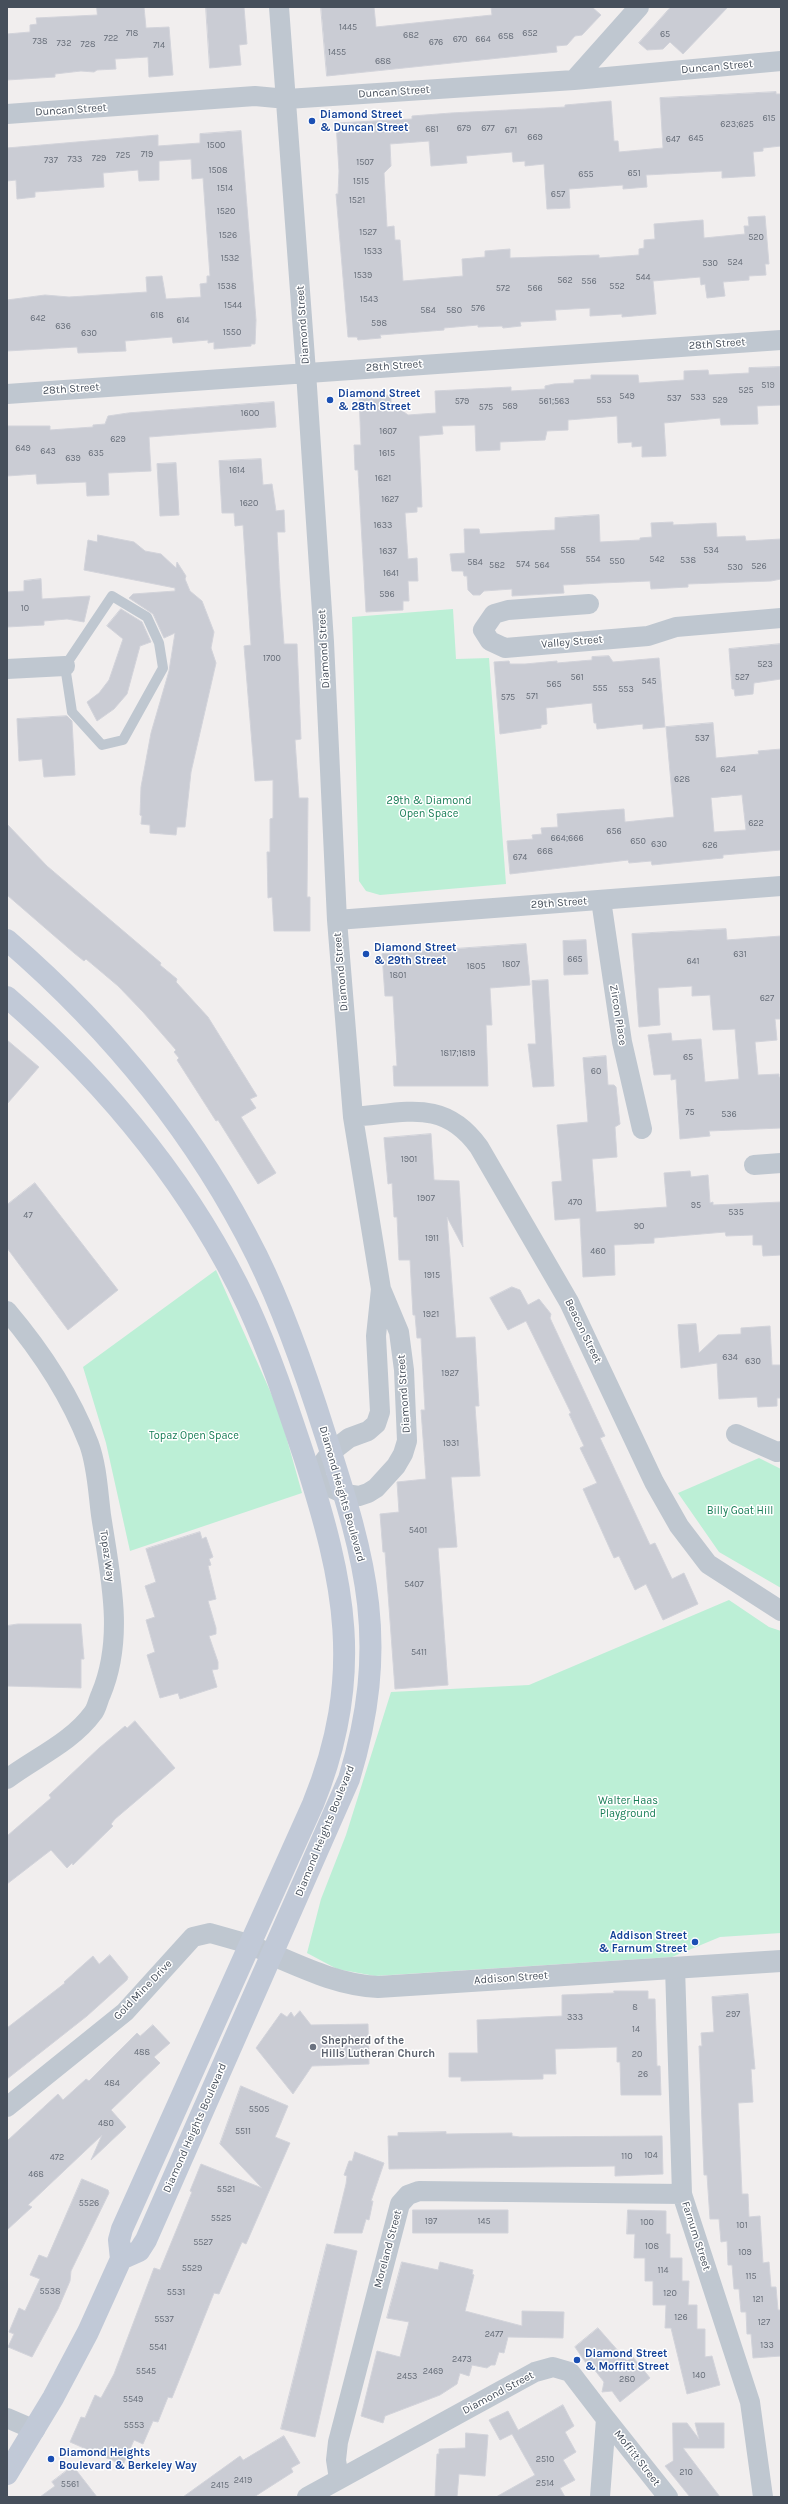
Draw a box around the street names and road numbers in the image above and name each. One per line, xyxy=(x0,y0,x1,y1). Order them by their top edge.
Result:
street label: Duncan Street xyxy=(681,57,753,77)
street label: Duncan Street xyxy=(358,83,430,101)
street label: Duncan Street xyxy=(35,101,107,119)
street label: Diamond Street xyxy=(294,285,312,365)
street label: 28th Street xyxy=(688,335,746,353)
street label: 28th Street xyxy=(365,357,423,375)
street label: 28th Street xyxy=(42,380,100,398)
street label: Diamond Street xyxy=(315,609,333,689)
street label: Valley Street xyxy=(541,633,603,651)
street label: 29th Street xyxy=(530,894,588,912)
street label: Diamond Street xyxy=(331,932,351,1012)
street label: Zircon Place xyxy=(607,984,629,1046)
street label: Beacon Street xyxy=(562,1297,604,1365)
street label: Diamond Street xyxy=(395,1354,413,1434)
street label: Diamond Heights Boulevard xyxy=(316,1425,368,1563)
street label: Topaz Way xyxy=(97,1530,117,1582)
street label: Diamond Heights Boulevard xyxy=(293,1763,357,1899)
street label: Gold Mine Drive xyxy=(111,1957,175,2023)
street label: Addison Street xyxy=(474,1969,548,1987)
street label: Diamond Heights Boulevard xyxy=(160,2061,230,2195)
street label: Farnum Street xyxy=(679,2200,713,2272)
street label: Moreland Street xyxy=(371,2209,405,2289)
street label: Diamond Street xyxy=(460,2369,536,2417)
street label: Moffitt Street xyxy=(611,2427,663,2489)

